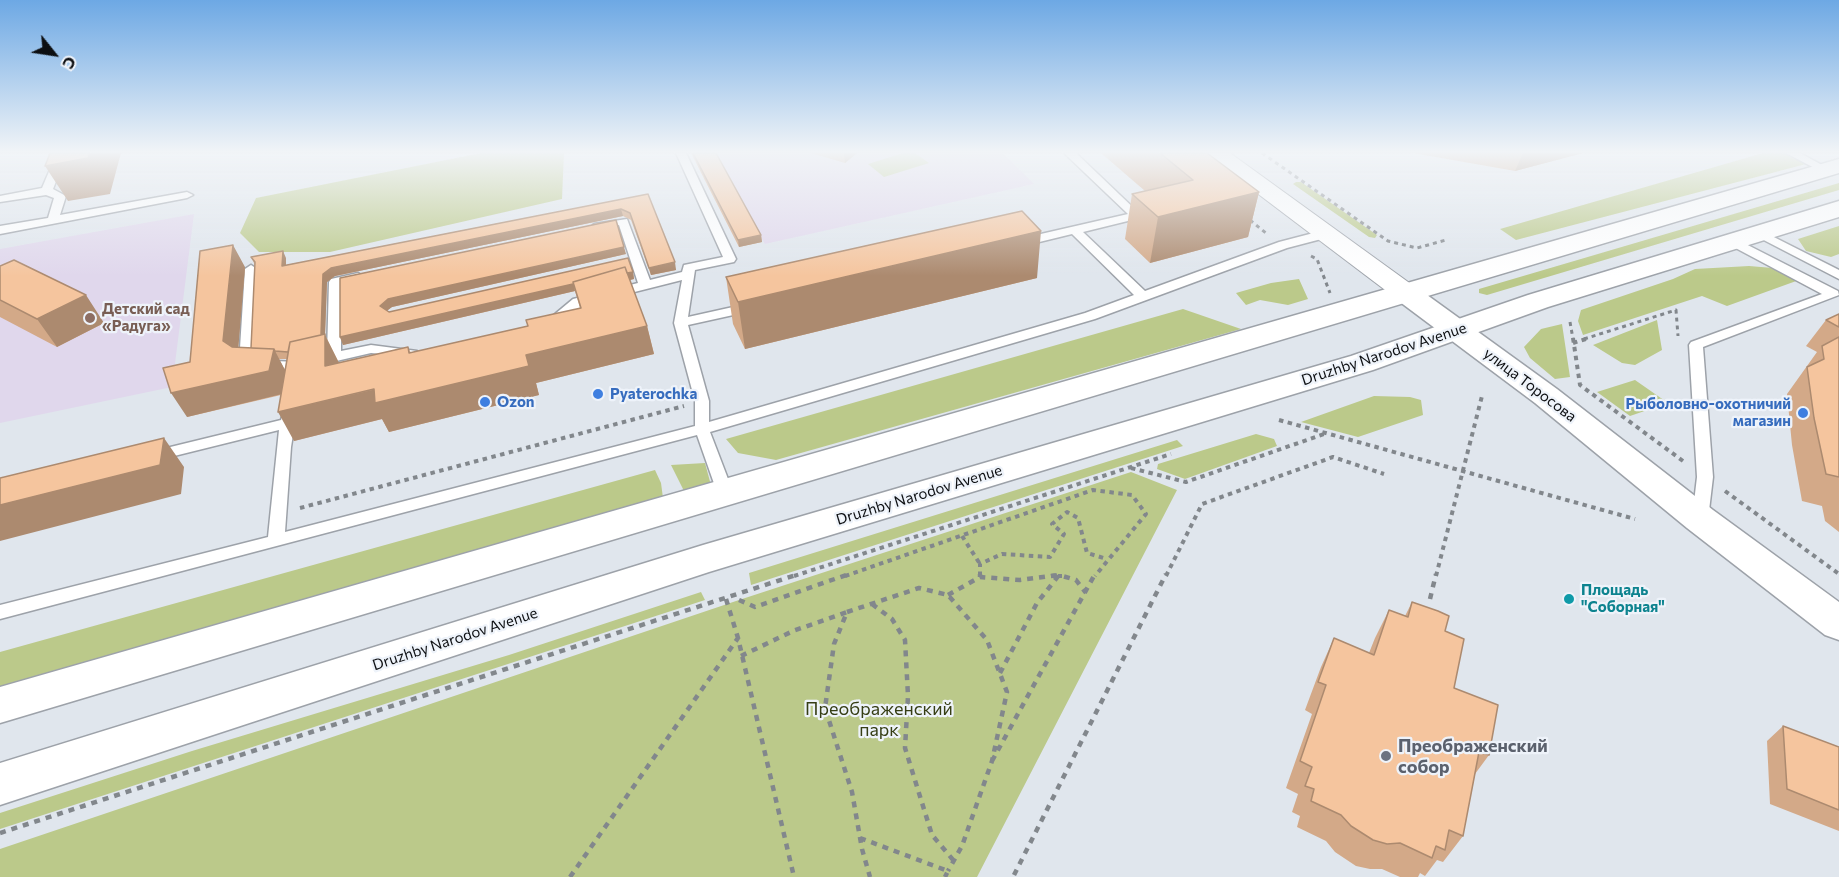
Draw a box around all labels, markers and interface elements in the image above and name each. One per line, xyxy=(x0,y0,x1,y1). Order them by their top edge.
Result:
north arrow xyxy=(24,24,84,84)
text: С xyxy=(59,54,81,73)
place label: Детский сад «Радуга» xyxy=(102,300,190,335)
marker: Детский сад «Радуга» xyxy=(83,311,97,325)
street label: Druzhby Narodov Avenue xyxy=(1299,319,1469,389)
street label: улица Торосова xyxy=(1480,344,1580,426)
place label: Pyaterochka xyxy=(610,385,697,403)
marker: Pyaterochka xyxy=(591,387,605,401)
place label: Ozon xyxy=(497,393,535,411)
marker: Ozon xyxy=(478,395,492,409)
place label: Рыболовно-охотничий магазин xyxy=(1625,395,1791,430)
marker: Рыболовно-охотничий магазин xyxy=(1796,406,1810,420)
street label: Druzhby Narodov Avenue xyxy=(834,461,1004,529)
place label: Площадь "Соборная" xyxy=(1581,581,1665,616)
marker: Площадь "Соборная" xyxy=(1562,592,1576,606)
street label: Druzhby Narodov Avenue xyxy=(370,604,540,674)
park label: Преображенский парк xyxy=(805,698,953,740)
place label: Преображенский собор xyxy=(1398,735,1548,777)
marker: Преображенский собор xyxy=(1379,749,1393,763)

